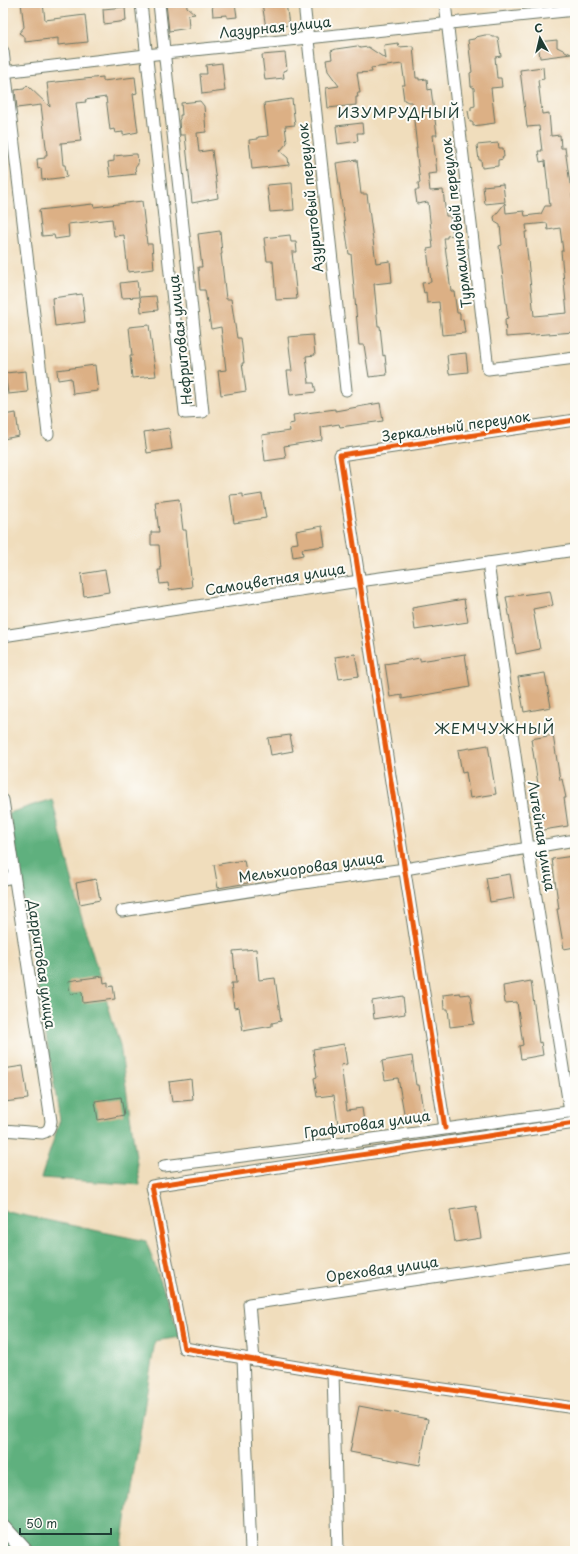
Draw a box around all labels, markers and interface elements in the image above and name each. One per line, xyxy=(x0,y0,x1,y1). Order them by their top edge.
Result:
street label: Лазурная улица xyxy=(218,11,332,43)
north arrow xyxy=(520,18,560,58)
text: С xyxy=(533,19,544,37)
district label: ИЗУМРУДНЫЙ xyxy=(337,100,461,123)
street label: Азуритовый переулок xyxy=(292,122,328,274)
street label: Турмалиновый переулок xyxy=(435,136,477,309)
street label: Нефритовая улица xyxy=(163,274,197,406)
street label: Зеркальный переулок xyxy=(380,405,532,447)
street label: Самоцветная улица xyxy=(203,558,347,600)
district label: ЖЕМЧУЖНЫЙ xyxy=(434,716,555,739)
street label: Литейная улица xyxy=(523,779,561,893)
street label: Мельхиоровая улица xyxy=(237,846,385,888)
street label: Дарритовая улица xyxy=(22,897,61,1030)
street label: Графитовая улица xyxy=(302,1105,432,1143)
street label: Ореховая улица xyxy=(325,1251,440,1287)
scale bar xyxy=(20,1510,111,1536)
text: 50 m xyxy=(26,1514,57,1532)

